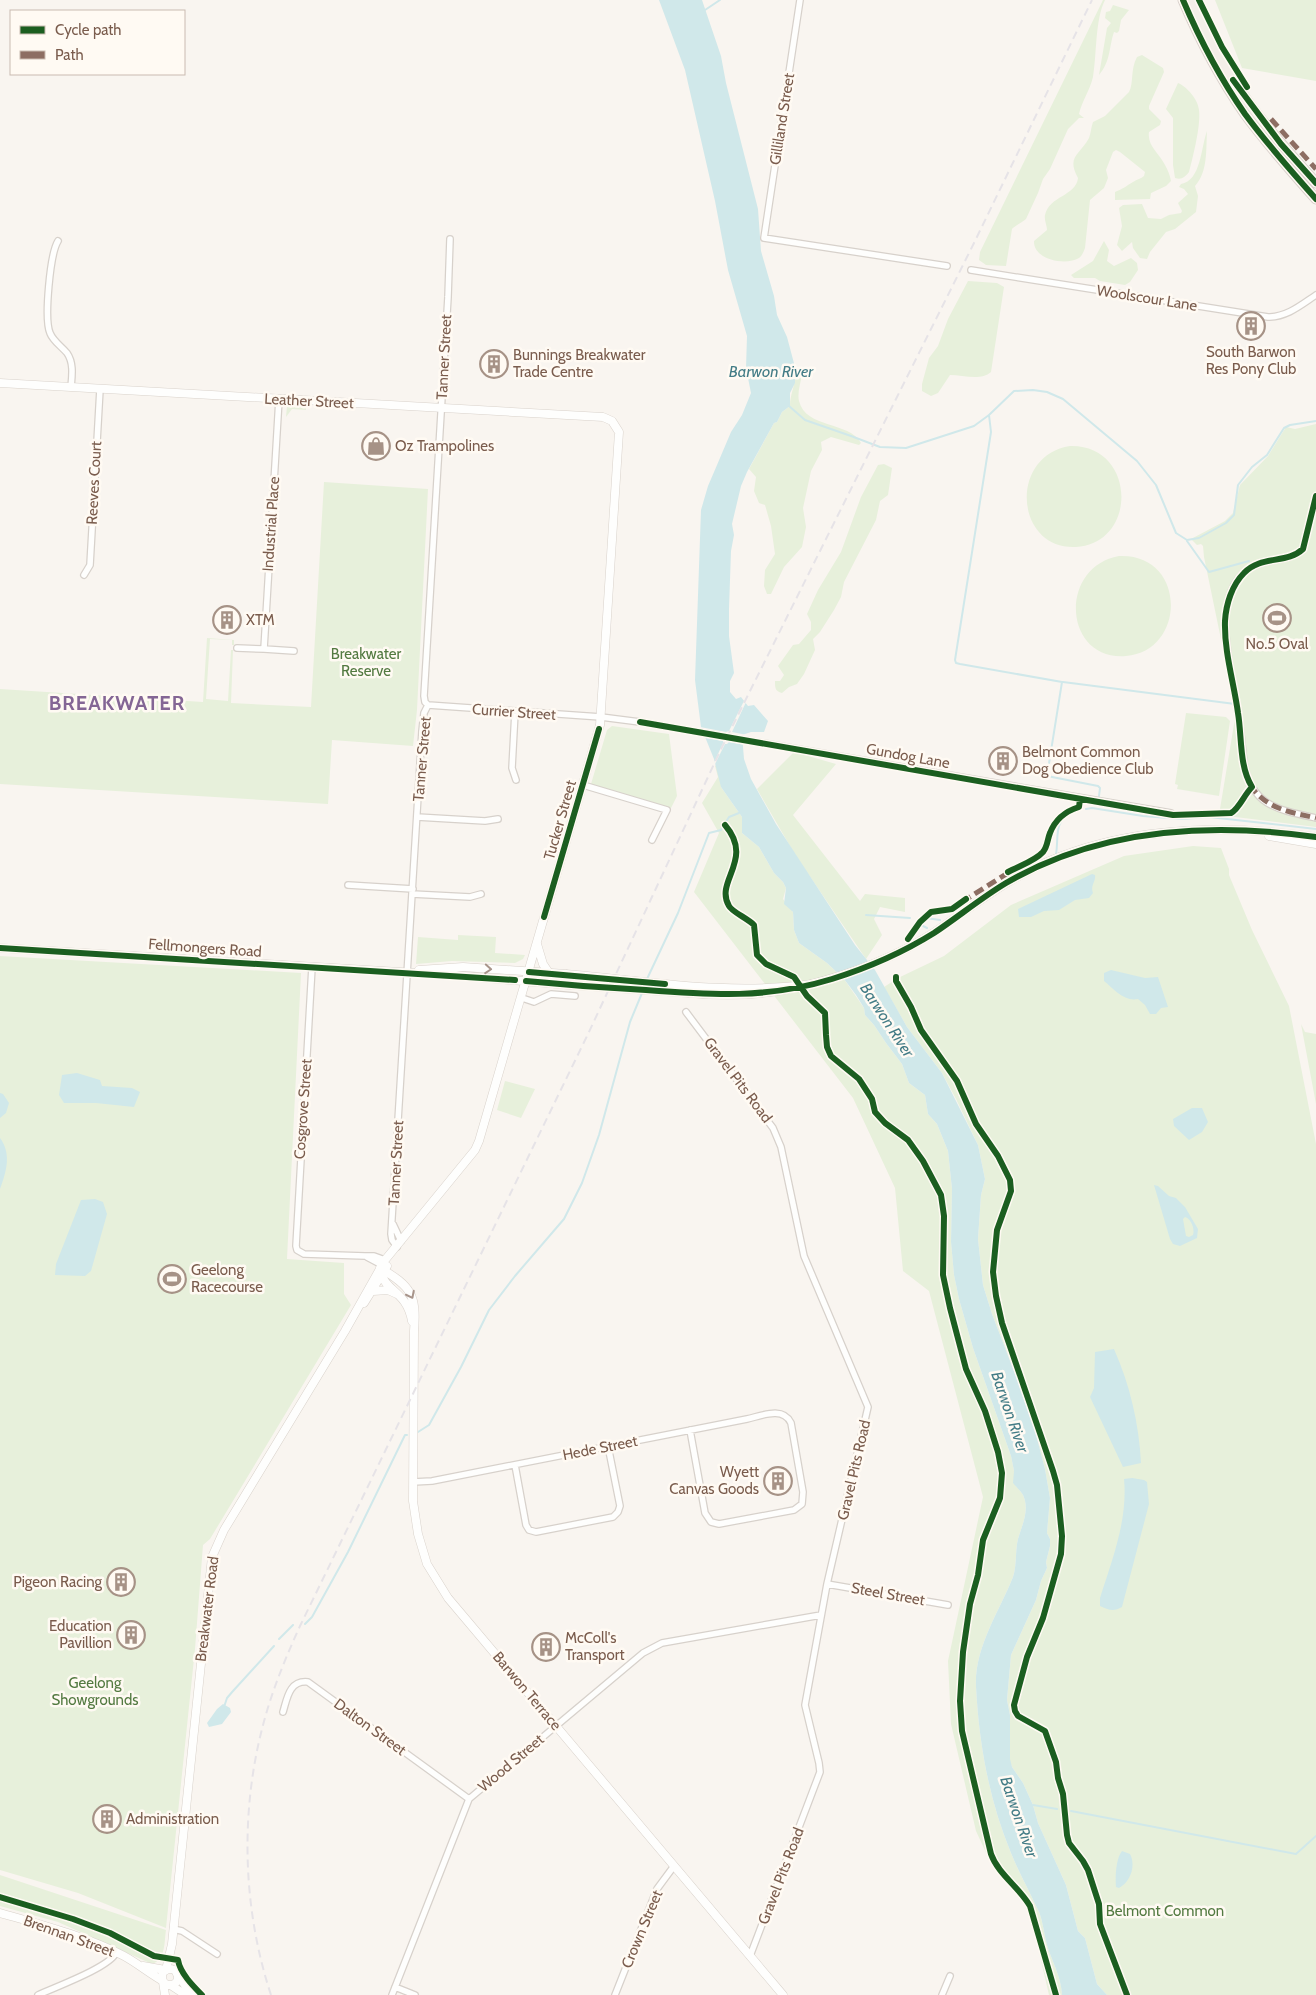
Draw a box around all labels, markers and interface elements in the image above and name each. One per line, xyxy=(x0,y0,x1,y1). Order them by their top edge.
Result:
legend xyxy=(10,10,185,75)
text: Cycle path xyxy=(55,21,121,39)
text: Path xyxy=(55,46,84,64)
street label: Gilliland Street xyxy=(766,72,798,166)
street label: Woolscour Lane xyxy=(1095,281,1199,315)
building icon: South Barwon Res Pony Club xyxy=(1236,311,1266,341)
street label: Tanner Street xyxy=(433,314,455,400)
place label: South Barwon Res Pony Club xyxy=(1206,343,1296,378)
place label: Bunnings Breakwater Trade Centre xyxy=(513,346,646,381)
building icon: Bunnings Breakwater Trade Centre xyxy=(479,349,509,379)
water label: Barwon River xyxy=(729,362,814,381)
street label: Leather Street xyxy=(264,390,354,412)
shop icon: Oz Trampolines xyxy=(361,431,391,461)
place label: Oz Trampolines xyxy=(395,437,494,455)
street label: Reeves Court xyxy=(83,441,105,525)
street label: Industrial Place xyxy=(259,476,283,572)
sports icon: No.5 Oval xyxy=(1262,603,1292,633)
building icon: XTM xyxy=(212,605,242,635)
place label: XTM xyxy=(246,611,275,629)
place label: No.5 Oval xyxy=(1246,635,1309,653)
park label: Breakwater Reserve xyxy=(331,645,401,680)
district label: BREAKWATER xyxy=(49,691,185,715)
street label: Currier Street xyxy=(472,700,556,724)
street label: Tanner Street xyxy=(409,716,435,802)
street label: Gundog Lane xyxy=(865,740,951,772)
place label: Belmont Common Dog Obedience Club xyxy=(1022,743,1154,778)
building icon: Belmont Common Dog Obedience Club xyxy=(988,746,1018,776)
street label: Tucker Street xyxy=(540,778,580,862)
street label: Fellmongers Road xyxy=(148,935,262,961)
one-way arrow xyxy=(484,964,492,975)
water label: Barwon River xyxy=(856,979,919,1061)
street label: Gravel Pits Road xyxy=(700,1034,776,1126)
street label: Cosgrove Street xyxy=(291,1058,315,1160)
street label: Tanner Street xyxy=(385,1120,407,1206)
place label: Geelong Racecourse xyxy=(191,1261,263,1296)
sports icon: Geelong Racecourse xyxy=(157,1264,187,1294)
one-way arrow xyxy=(405,1290,415,1299)
water label: Barwon River xyxy=(987,1369,1033,1456)
street label: Gravel Pits Road xyxy=(834,1418,874,1522)
street label: Hede Street xyxy=(561,1432,639,1464)
place label: Wyett Canvas Goods xyxy=(669,1463,759,1498)
building icon: Wyett Canvas Goods xyxy=(763,1466,793,1496)
street label: Breakwater Road xyxy=(192,1555,222,1663)
building icon: Pigeon Racing xyxy=(106,1567,136,1597)
place label: Pigeon Racing xyxy=(13,1573,103,1591)
street label: Steel Street xyxy=(850,1579,926,1609)
place label: Education Pavillion xyxy=(49,1617,112,1652)
building icon: Education Pavillion xyxy=(116,1620,146,1650)
place label: McColl's Transport xyxy=(565,1629,625,1664)
building icon: McColl's Transport xyxy=(531,1632,561,1662)
street label: Barwon Terrace xyxy=(489,1648,565,1734)
park label: Geelong Showgrounds xyxy=(52,1674,138,1709)
street label: Dalton Street xyxy=(330,1695,410,1759)
street label: Wood Street xyxy=(474,1730,548,1796)
water label: Barwon River xyxy=(996,1774,1042,1861)
building icon: Administration xyxy=(92,1804,122,1834)
place label: Administration xyxy=(126,1810,219,1828)
street label: Gravel Pits Road xyxy=(754,1825,808,1927)
street label: Crown Street xyxy=(617,1887,667,1971)
park label: Belmont Common xyxy=(1106,1902,1224,1920)
street label: Brennan Street xyxy=(21,1911,117,1961)

